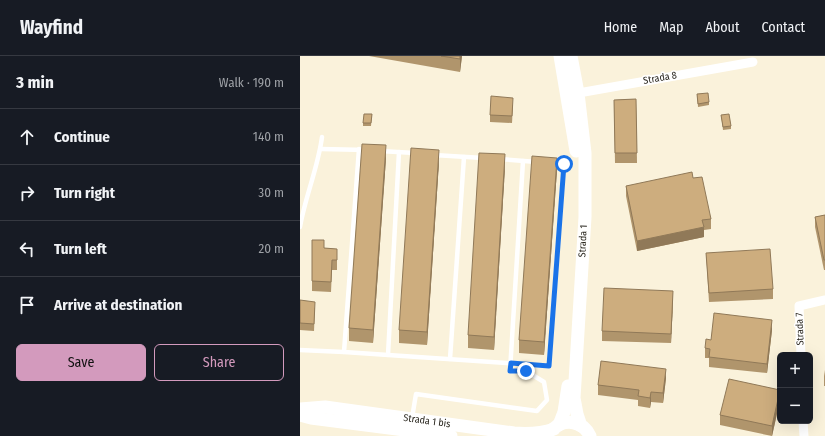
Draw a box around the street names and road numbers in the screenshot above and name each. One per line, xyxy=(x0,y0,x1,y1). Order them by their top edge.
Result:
street label: Strada 8 xyxy=(642,69,678,87)
street label: Strada 1 xyxy=(576,224,590,258)
street label: Strada 7 xyxy=(793,312,807,346)
street label: Strada 1 bis xyxy=(403,412,451,430)

